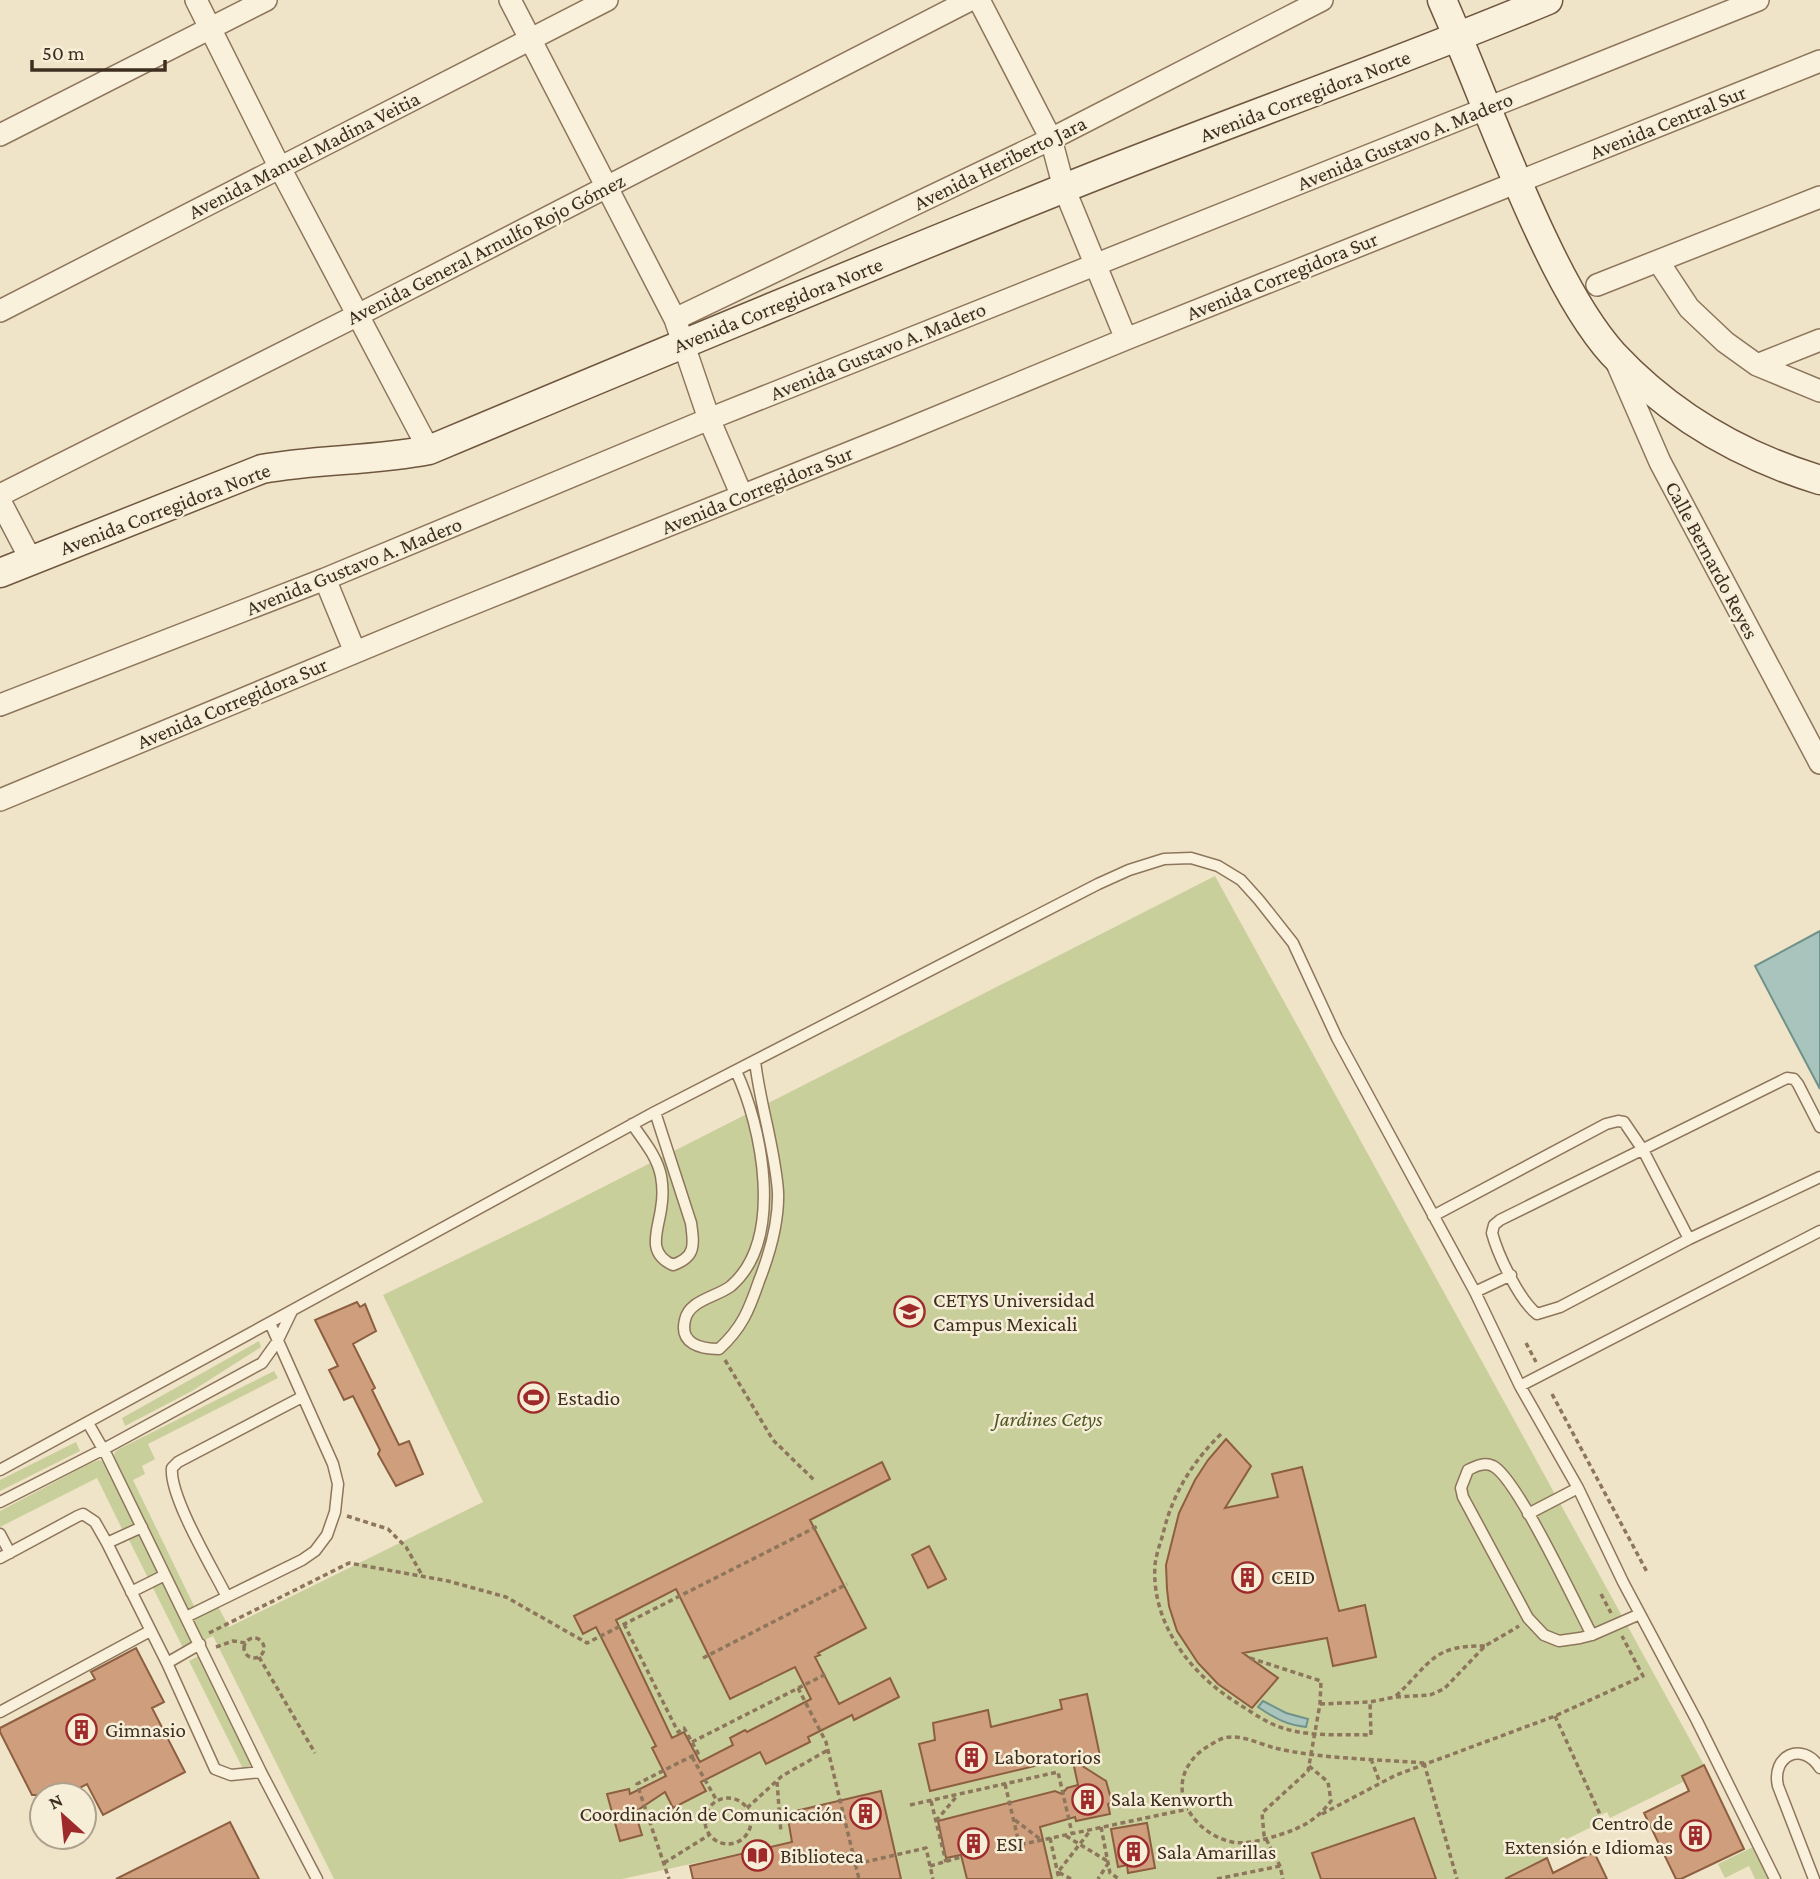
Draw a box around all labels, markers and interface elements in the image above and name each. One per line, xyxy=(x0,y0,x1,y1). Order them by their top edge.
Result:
scale bar xyxy=(32,28,164,72)
text: 50 m xyxy=(42,41,85,65)
street label: Avenida Corregidora Norte xyxy=(1196,45,1414,147)
street label: Avenida Central Sur xyxy=(1587,80,1750,164)
street label: Avenida Manuel Madina Veitia xyxy=(184,86,424,224)
street label: Avenida Gustavo A. Madero xyxy=(1294,87,1516,195)
street label: Avenida Heriberto Jara xyxy=(910,111,1090,215)
street label: Avenida General Arnulfo Rojo Gómez xyxy=(343,168,629,330)
street label: Avenida Corregidora Sur xyxy=(1183,226,1382,325)
street label: Avenida Corregidora Norte xyxy=(670,252,886,358)
street label: Avenida Gustavo A. Madero xyxy=(767,297,989,405)
street label: Avenida Corregidora Sur xyxy=(658,440,857,539)
street label: Avenida Corregidora Norte xyxy=(56,458,274,560)
street label: Calle Bernardo Reyes xyxy=(1660,477,1764,643)
street label: Avenida Gustavo A. Madero xyxy=(243,512,465,620)
street label: Avenida Corregidora Sur xyxy=(133,652,331,754)
place label: CETYS Universidad Campus Mexicali xyxy=(933,1288,1095,1336)
school or university icon: CETYS Universidad Campus Mexicali xyxy=(893,1295,927,1329)
sports icon: Estadio xyxy=(517,1381,551,1415)
place label: Estadio xyxy=(557,1386,620,1410)
park label: Jardines Cetys xyxy=(989,1407,1103,1431)
building icon: CEID xyxy=(1231,1560,1265,1594)
place label: CEID xyxy=(1271,1565,1315,1589)
building icon: Gimnasio xyxy=(65,1713,99,1747)
place label: Gimnasio xyxy=(105,1718,186,1742)
building icon: Laboratorios xyxy=(954,1740,988,1774)
place label: Laboratorios xyxy=(994,1745,1101,1769)
north arrow xyxy=(28,1781,98,1851)
building icon: Sala Kenworth xyxy=(1071,1782,1105,1816)
place label: Sala Kenworth xyxy=(1111,1787,1233,1811)
text: N xyxy=(45,1789,66,1814)
building icon: Coordinación de Comunicación xyxy=(849,1797,883,1831)
place label: Coordinación de Comunicación xyxy=(579,1802,843,1826)
place label: Centro de Extensión e Idiomas xyxy=(1504,1811,1673,1859)
building icon: Centro de Extensión e Idiomas xyxy=(1679,1818,1713,1852)
building icon: ESI xyxy=(956,1827,990,1861)
place label: ESI xyxy=(996,1832,1024,1856)
building icon: Sala Amarillas xyxy=(1117,1835,1151,1869)
library icon: Biblioteca xyxy=(740,1839,774,1873)
place label: Sala Amarillas xyxy=(1157,1840,1276,1864)
place label: Biblioteca xyxy=(780,1844,864,1868)

